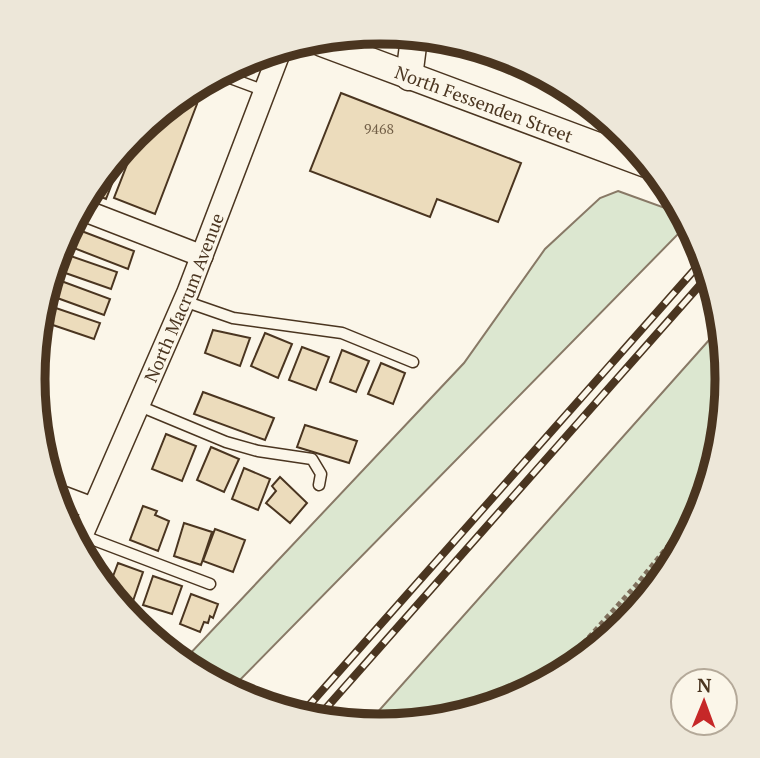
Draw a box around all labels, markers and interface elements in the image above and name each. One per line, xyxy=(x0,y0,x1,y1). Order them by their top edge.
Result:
street label: North Fessenden Street xyxy=(392,59,577,148)
house number: 9468 xyxy=(364,119,394,138)
street label: North Macrum Avenue xyxy=(138,210,229,386)
north arrow xyxy=(669,667,739,737)
text: N xyxy=(697,672,712,697)

